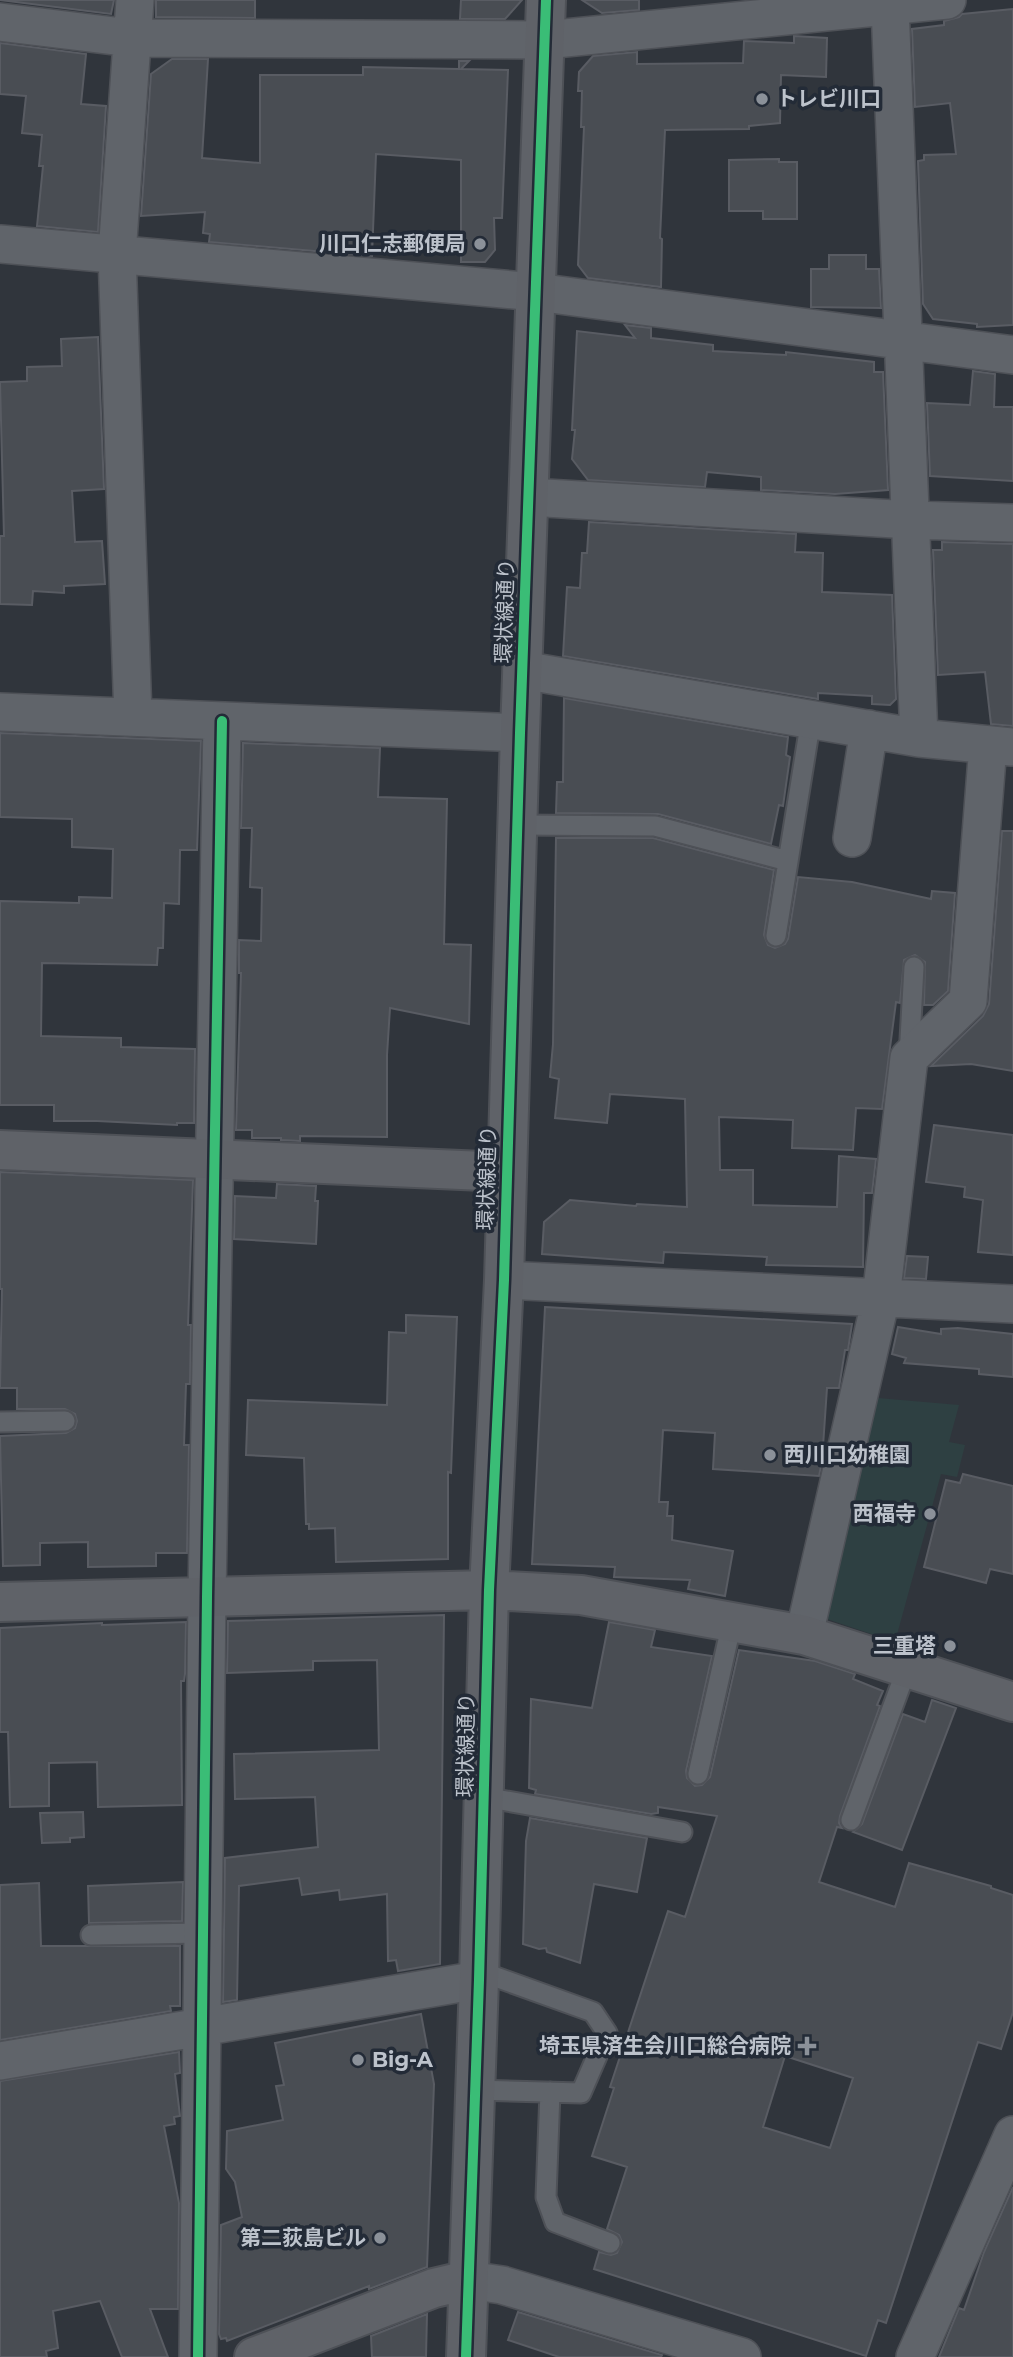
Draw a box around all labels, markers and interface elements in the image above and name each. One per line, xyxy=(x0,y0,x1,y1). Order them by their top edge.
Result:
place label: トレビ川口 xyxy=(776,86,881,111)
marker: トレビ川口 xyxy=(754,91,770,107)
place label: 川口仁志郵便局 xyxy=(319,231,466,256)
marker: 川口仁志郵便局 xyxy=(472,236,488,252)
street label: 環状線通り xyxy=(490,558,519,664)
street label: 環状線通り xyxy=(472,1125,501,1231)
place label: 西川口幼稚園 xyxy=(784,1442,910,1467)
marker: 西川口幼稚園 xyxy=(762,1447,778,1463)
place label: 西福寺 xyxy=(853,1501,916,1526)
marker: 西福寺 xyxy=(922,1506,938,1522)
place label: 三重塔 xyxy=(873,1633,936,1658)
marker: 三重塔 xyxy=(942,1638,958,1654)
street label: 環状線通り xyxy=(452,1692,479,1798)
place label: 埼玉県済生会川口総合病院 xyxy=(539,2033,791,2058)
marker: 埼玉県済生会川口総合病院 xyxy=(797,2036,817,2056)
place label: Big-A xyxy=(372,2047,434,2072)
marker: Big-A xyxy=(350,2052,366,2068)
place label: 第二荻島ビル xyxy=(240,2225,366,2250)
marker: 第二荻島ビル xyxy=(372,2230,388,2246)

